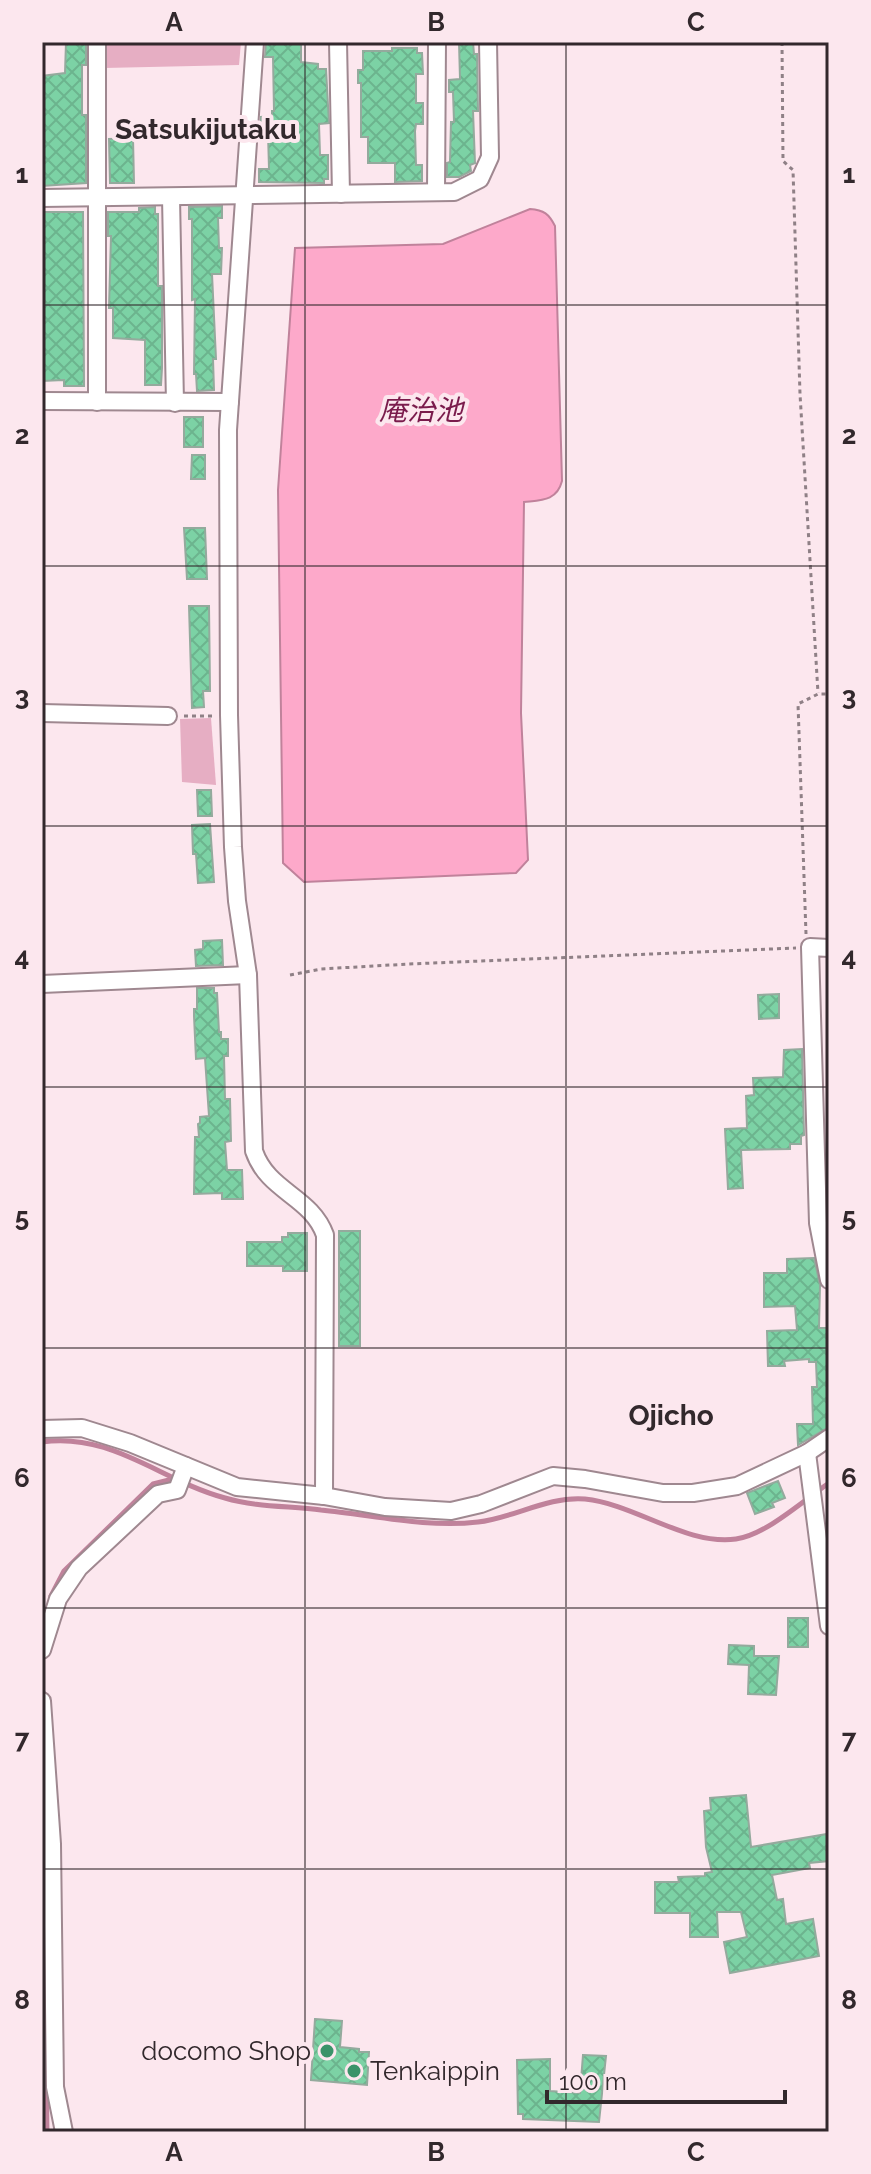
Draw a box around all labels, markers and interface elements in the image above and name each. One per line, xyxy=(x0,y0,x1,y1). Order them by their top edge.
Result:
text: A xyxy=(165,7,183,37)
text: B xyxy=(427,7,445,37)
text: C xyxy=(687,7,705,37)
district label: Satsukijutaku xyxy=(115,113,297,146)
text: 1 xyxy=(16,159,29,189)
text: 1 xyxy=(843,159,856,189)
water label: 庵治池 xyxy=(379,394,466,427)
text: 2 xyxy=(15,420,29,450)
text: 2 xyxy=(842,420,856,450)
text: 3 xyxy=(15,681,29,711)
text: 3 xyxy=(842,681,856,711)
text: 4 xyxy=(15,942,29,972)
text: 4 xyxy=(842,942,856,972)
text: 5 xyxy=(15,1202,29,1232)
text: 5 xyxy=(842,1202,856,1232)
district label: Ojicho xyxy=(628,1399,714,1432)
text: 6 xyxy=(14,1463,30,1493)
text: 6 xyxy=(841,1463,857,1493)
text: 7 xyxy=(15,1724,30,1754)
text: 7 xyxy=(842,1724,857,1754)
text: 8 xyxy=(14,1985,30,2015)
text: 8 xyxy=(841,1985,857,2015)
place label: docomo Shop xyxy=(141,2036,311,2066)
marker: docomo Shop xyxy=(318,2042,336,2060)
scale bar xyxy=(547,2054,785,2104)
place label: Tenkaippin xyxy=(370,2056,500,2086)
marker: Tenkaippin xyxy=(345,2062,363,2080)
text: 100 m xyxy=(559,2067,627,2096)
text: A xyxy=(165,2137,183,2167)
text: B xyxy=(427,2137,445,2167)
text: C xyxy=(687,2137,705,2167)

